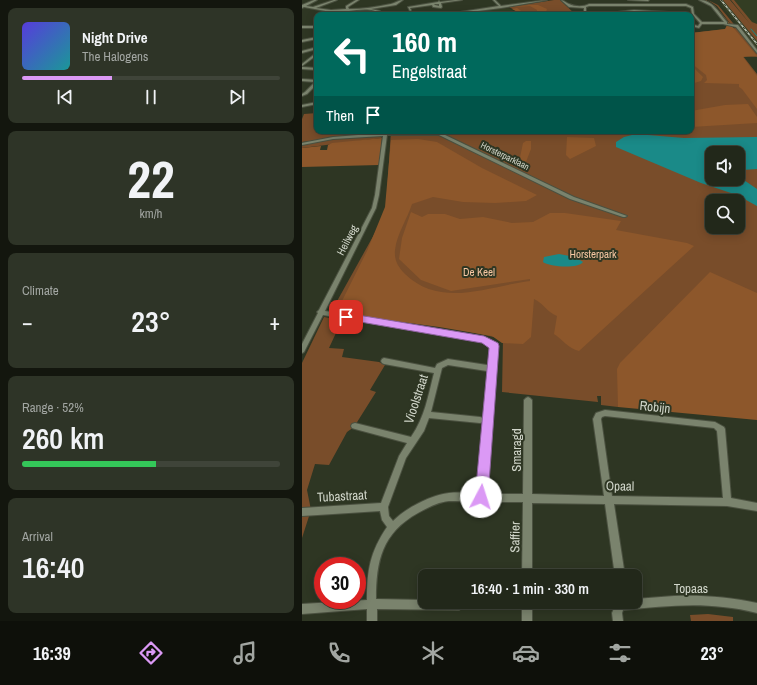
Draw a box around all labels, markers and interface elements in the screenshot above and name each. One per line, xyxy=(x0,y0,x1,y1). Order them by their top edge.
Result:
text: 160 m xyxy=(392,23,457,61)
text: Night Drive xyxy=(82,27,148,48)
icon: left xyxy=(326,28,378,80)
text: The Halogens xyxy=(82,48,148,65)
text: Engelstraat xyxy=(392,59,467,84)
icon: previous xyxy=(54,86,76,108)
icon: pause xyxy=(140,86,162,108)
icon: next xyxy=(226,86,248,108)
icon: arrive xyxy=(362,104,384,126)
text: Then xyxy=(326,105,354,126)
street label: Horsterparklaan xyxy=(479,139,531,173)
text: 22 xyxy=(127,144,175,214)
map controls xyxy=(705,146,745,234)
button: sound xyxy=(705,146,745,186)
button: search xyxy=(705,194,745,234)
text: km/h xyxy=(139,205,163,222)
street label: Heilweg xyxy=(333,222,361,258)
park label: Horsterpark xyxy=(569,247,617,261)
park label: De Keel xyxy=(463,265,495,279)
text: Climate xyxy=(22,282,59,299)
pin xyxy=(329,300,363,334)
text: 23° xyxy=(131,301,171,341)
icon: arrive xyxy=(335,306,357,328)
text: − xyxy=(22,307,33,337)
text: + xyxy=(269,307,280,337)
street label: Vioolstraat xyxy=(400,372,432,426)
street label: Robijn xyxy=(639,397,671,417)
text: Range · 52% xyxy=(22,399,84,416)
text: 260 km xyxy=(22,418,104,458)
street label: Smaragd xyxy=(508,428,525,472)
position arrow xyxy=(460,476,502,518)
street label: Opaal xyxy=(606,477,634,495)
street label: Tubastraat xyxy=(317,486,367,506)
street label: Saffier xyxy=(506,521,524,553)
text: Arrival xyxy=(22,528,53,545)
text: 16:40 xyxy=(22,547,84,587)
speed limit sign: 30 xyxy=(314,557,366,609)
text: 16:40 · 1 min · 330 m xyxy=(471,578,589,599)
street label: Topaas xyxy=(674,580,708,597)
icon: directions xyxy=(137,639,165,667)
icon: music xyxy=(231,639,259,667)
icon: phone xyxy=(325,639,353,667)
icon: climate xyxy=(419,639,447,667)
icon: car xyxy=(512,639,540,667)
icon: filters xyxy=(606,639,634,667)
text: 16:39 xyxy=(33,641,71,666)
text: 23° xyxy=(700,641,724,666)

